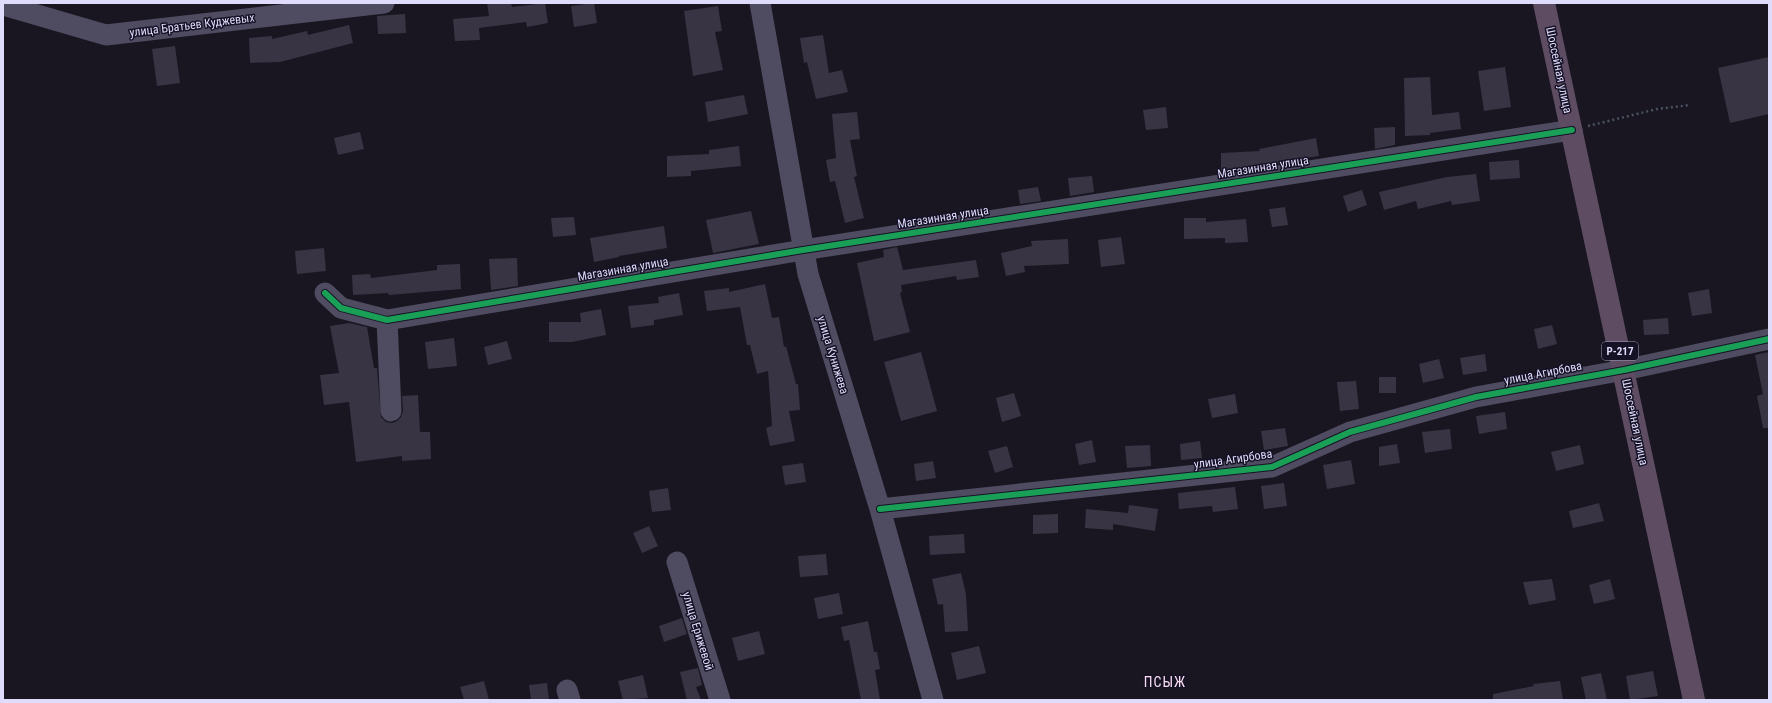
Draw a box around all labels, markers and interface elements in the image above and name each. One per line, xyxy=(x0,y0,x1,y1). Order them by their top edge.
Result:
street label: улица Братьев Куджевых xyxy=(129,10,255,40)
street label: Шоссейная улица xyxy=(1543,25,1575,115)
street label: Магазинная улица xyxy=(1216,153,1310,181)
street label: Магазинная улица xyxy=(896,203,990,231)
street label: Магазинная улица xyxy=(576,254,670,284)
street label: улица Кунижева xyxy=(815,314,852,396)
road number: Р-217 xyxy=(1602,342,1638,360)
street label: улица Агирбова xyxy=(1503,359,1583,387)
street label: Шоссейная улица xyxy=(1619,377,1651,467)
street label: улица Агирбова xyxy=(1193,447,1273,471)
street label: улица Ерижевой xyxy=(679,590,717,672)
district label: ПСЫЖ xyxy=(1144,674,1186,690)

